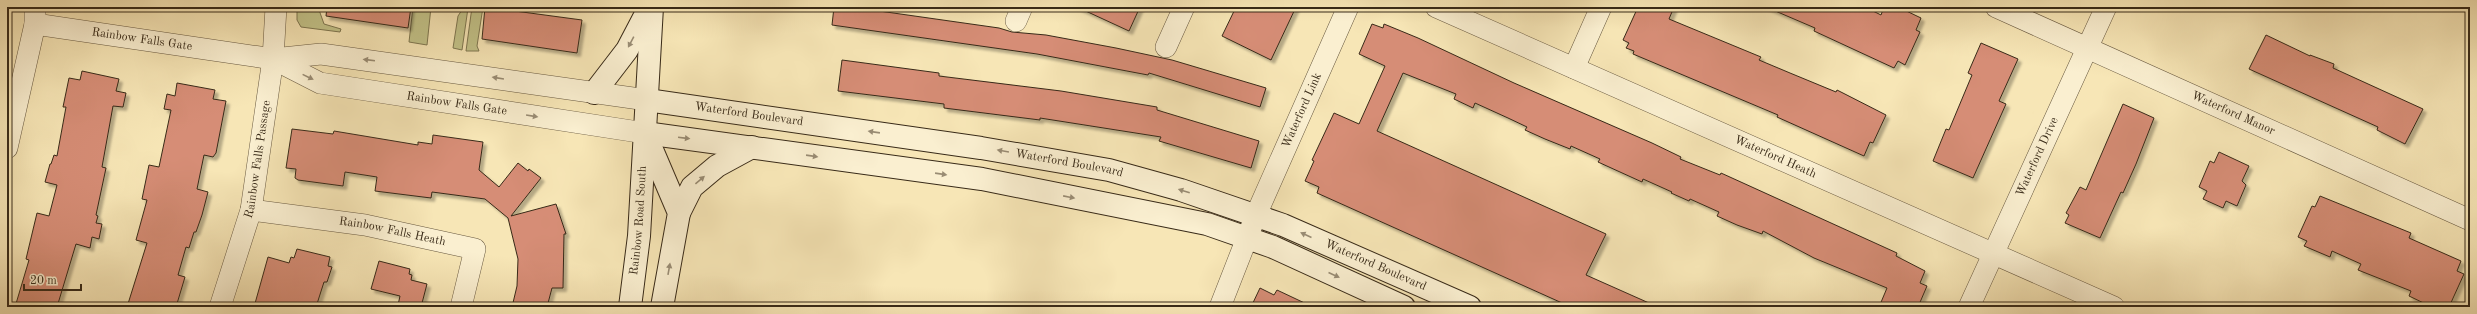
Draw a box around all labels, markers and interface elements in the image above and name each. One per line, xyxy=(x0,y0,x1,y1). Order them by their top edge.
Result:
street label: Rainbow Falls Gate xyxy=(91,26,193,53)
one-way arrow xyxy=(628,36,634,47)
one-way arrow xyxy=(363,57,375,63)
street label: Waterford Link xyxy=(1280,71,1324,150)
one-way arrow xyxy=(302,74,314,80)
one-way arrow xyxy=(492,75,504,81)
street label: Rainbow Falls Gate xyxy=(406,90,508,118)
street label: Waterford Manor xyxy=(2190,90,2277,138)
street label: Rainbow Falls Passage xyxy=(243,99,273,220)
street label: Waterford Boulevard xyxy=(694,101,804,128)
one-way arrow xyxy=(526,113,538,119)
street label: Waterford Drive xyxy=(2014,115,2061,198)
one-way arrow xyxy=(868,129,880,135)
street label: Waterford Heath xyxy=(1732,134,1819,181)
one-way arrow xyxy=(678,135,690,141)
one-way arrow xyxy=(996,148,1009,154)
street label: Waterford Boulevard xyxy=(1014,148,1125,180)
one-way arrow xyxy=(806,153,818,159)
street label: Rainbow Road South xyxy=(628,165,649,276)
one-way arrow xyxy=(935,170,947,177)
one-way arrow xyxy=(694,176,705,185)
one-way arrow xyxy=(1178,188,1190,194)
one-way arrow xyxy=(1063,194,1075,200)
street label: Rainbow Falls Heath xyxy=(338,216,447,249)
one-way arrow xyxy=(1301,232,1312,238)
street label: Waterford Boulevard xyxy=(1323,238,1428,293)
one-way arrow xyxy=(666,262,672,275)
scale bar xyxy=(24,266,81,292)
one-way arrow xyxy=(1328,272,1340,278)
text: 20 m xyxy=(30,275,57,287)

